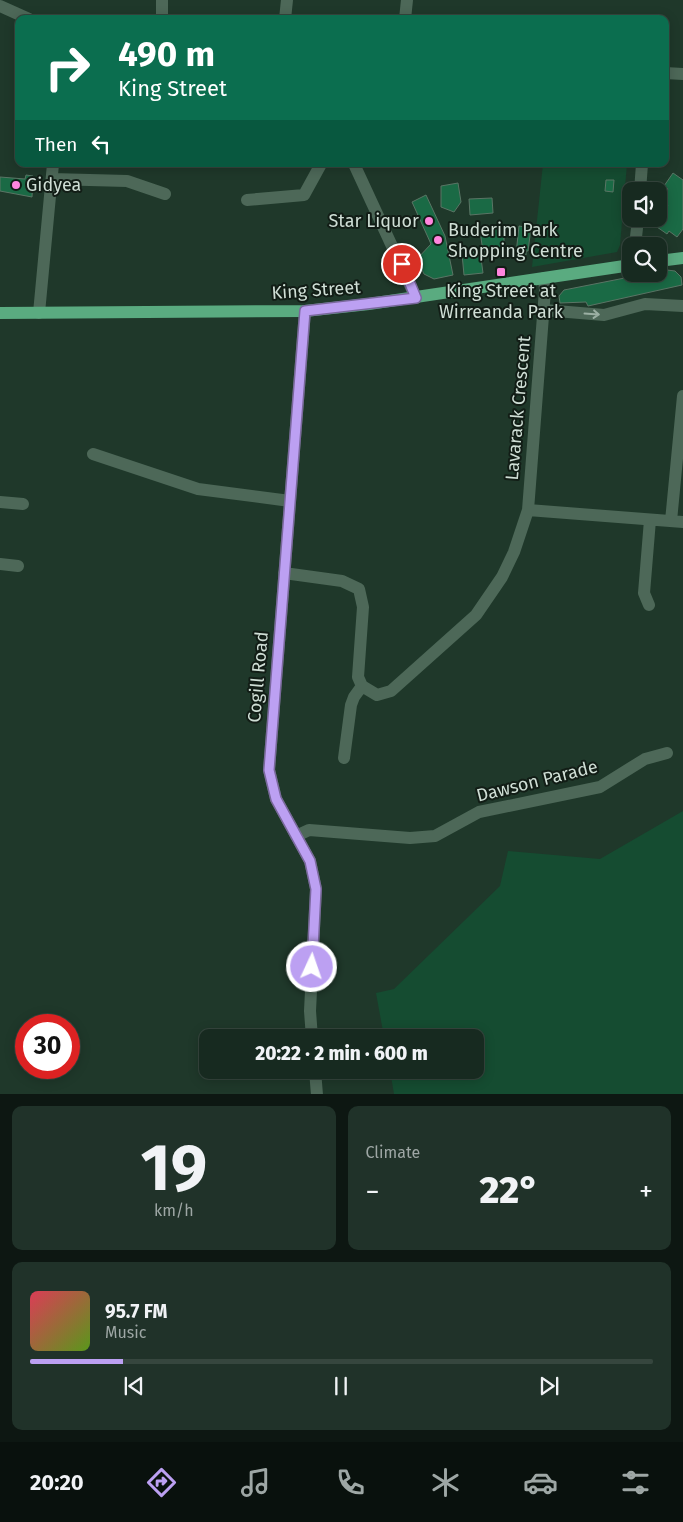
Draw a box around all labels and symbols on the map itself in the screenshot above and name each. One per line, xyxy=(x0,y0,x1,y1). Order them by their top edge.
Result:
place label: Gidyea xyxy=(26,174,81,196)
marker: Gidyea xyxy=(10,179,22,191)
place label: Star Liquor xyxy=(329,210,419,232)
marker: Star Liquor xyxy=(423,215,435,227)
place label: Buderim Park Shopping Centre xyxy=(448,219,583,262)
marker: Buderim Park Shopping Centre xyxy=(432,234,444,246)
pin xyxy=(381,243,423,285)
marker: King Street at Wirreanda Park xyxy=(495,266,507,278)
street label: King Street xyxy=(271,276,362,304)
place label: King Street at Wirreanda Park xyxy=(439,280,564,323)
one-way arrow xyxy=(584,309,600,319)
street label: Lavarack Crescent xyxy=(501,334,535,481)
street label: Cogill Road xyxy=(243,630,273,724)
street label: Dawson Parade xyxy=(474,755,600,807)
position arrow xyxy=(285,940,337,992)
speed limit sign: 30 xyxy=(15,1014,80,1079)

